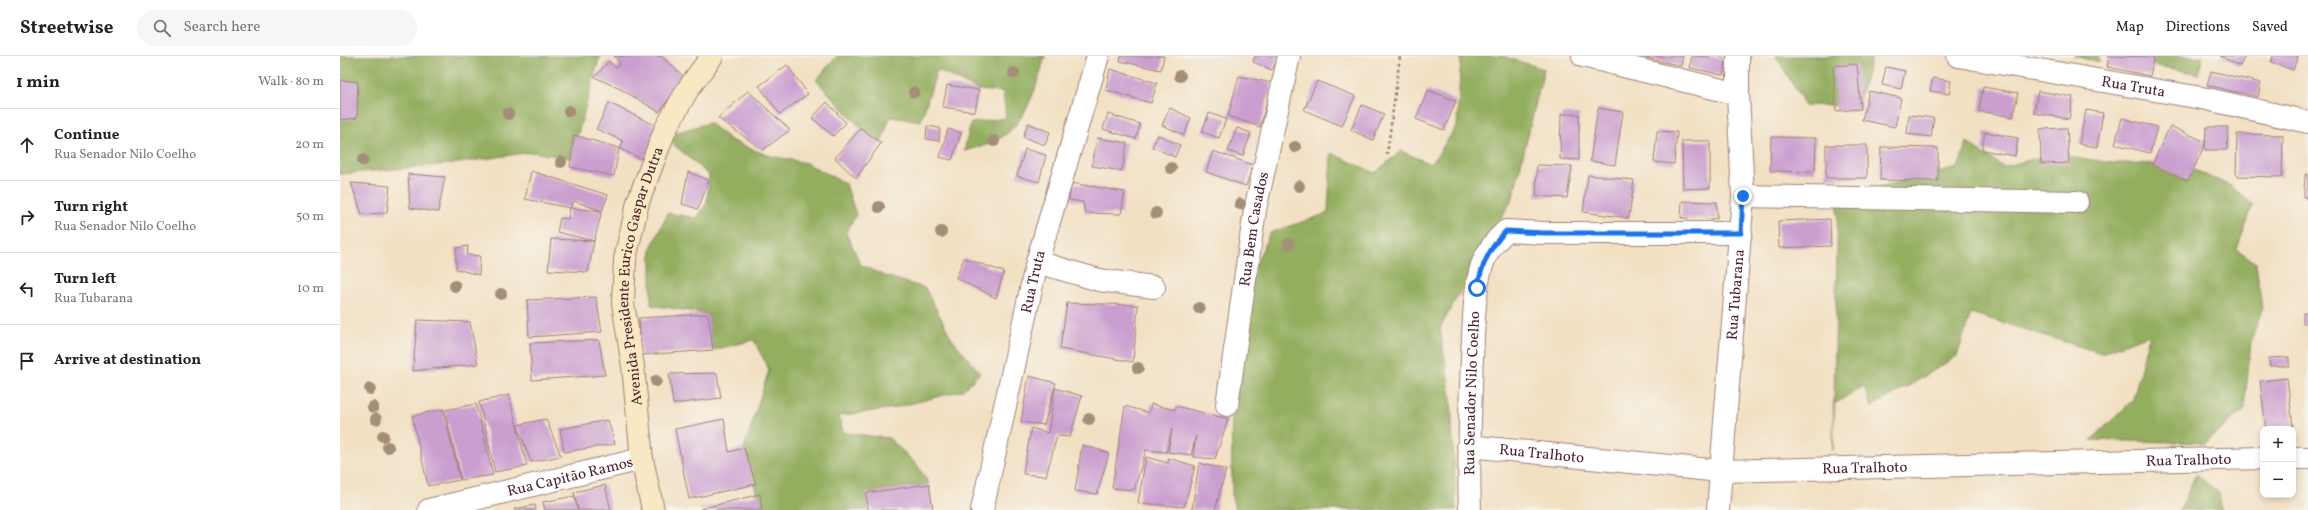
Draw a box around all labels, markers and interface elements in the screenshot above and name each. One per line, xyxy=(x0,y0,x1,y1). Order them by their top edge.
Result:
search box xyxy=(137,10,417,46)
text: Streetwise xyxy=(20,15,113,41)
icon: search xyxy=(151,17,173,39)
text: Search here xyxy=(183,17,260,38)
text: Map xyxy=(2116,18,2144,37)
text: Directions xyxy=(2166,18,2230,37)
text: Saved xyxy=(2252,18,2288,37)
text: 1 min xyxy=(16,71,60,94)
street label: Rua Truta xyxy=(2100,72,2167,104)
text: Walk · 80 m xyxy=(258,73,324,91)
text: Continue xyxy=(54,125,119,146)
icon: ahead xyxy=(16,134,38,156)
text: 20 m xyxy=(295,136,324,154)
street label: Avenida Presidente Eurico Gaspar Dutra xyxy=(614,144,670,407)
text: Rua Senador Nilo Coelho xyxy=(54,146,196,164)
street label: Rua Bem Casados xyxy=(1235,170,1275,288)
route end xyxy=(1734,187,1752,205)
text: Turn right xyxy=(54,197,128,218)
icon: right xyxy=(16,206,38,228)
text: 50 m xyxy=(296,208,324,226)
text: Rua Senador Nilo Coelho xyxy=(54,218,196,236)
street label: Rua Truta xyxy=(1017,248,1052,316)
street label: Rua Tubarana xyxy=(1723,249,1751,341)
text: Turn left xyxy=(54,269,116,290)
icon: left xyxy=(16,278,38,300)
route start xyxy=(1468,279,1486,297)
text: 10 m xyxy=(297,280,324,298)
text: Rua Tubarana xyxy=(54,290,133,308)
street label: Rua Senador Nilo Coelho xyxy=(1460,310,1486,475)
icon: arrive xyxy=(16,350,38,372)
text: Arrive at destination xyxy=(54,350,201,371)
map controls xyxy=(2260,426,2296,498)
button: + xyxy=(2260,426,2296,462)
street label: Rua Tralhoto xyxy=(1498,440,1585,469)
street label: Rua Tralhoto xyxy=(2146,450,2232,473)
street label: Rua Capitão Ramos xyxy=(505,452,635,503)
street label: Rua Tralhoto xyxy=(1822,458,1908,481)
button: − xyxy=(2260,462,2296,498)

